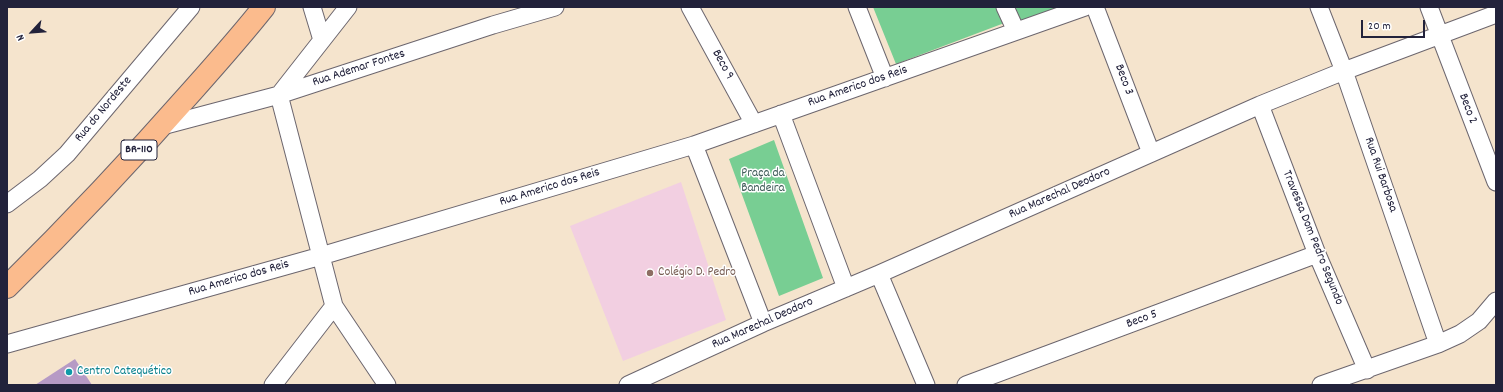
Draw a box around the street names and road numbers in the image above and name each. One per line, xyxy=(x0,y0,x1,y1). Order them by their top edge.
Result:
street label: Rua Ademar Fontes xyxy=(311,47,407,91)
street label: Beco 9 xyxy=(707,47,737,83)
street label: Beco 3 xyxy=(1110,62,1136,98)
street label: Rua Americo dos Reis xyxy=(806,63,910,111)
street label: Rua do Nordeste xyxy=(72,74,136,146)
street label: Beco 2 xyxy=(1454,91,1480,127)
street label: Rua Rui Barbosa xyxy=(1360,135,1400,215)
road number: BR-110 xyxy=(121,140,157,160)
street label: Rua Americo dos Reis xyxy=(498,165,602,211)
street label: Rua Marechal Deodoro xyxy=(1007,165,1113,223)
street label: Travessa Dom Pedro Segundo xyxy=(1278,168,1346,308)
street label: Rua Americo dos Reis xyxy=(187,257,291,301)
street label: Rua Marechal Deodoro xyxy=(710,295,816,353)
street label: Beco 5 xyxy=(1124,307,1160,333)

